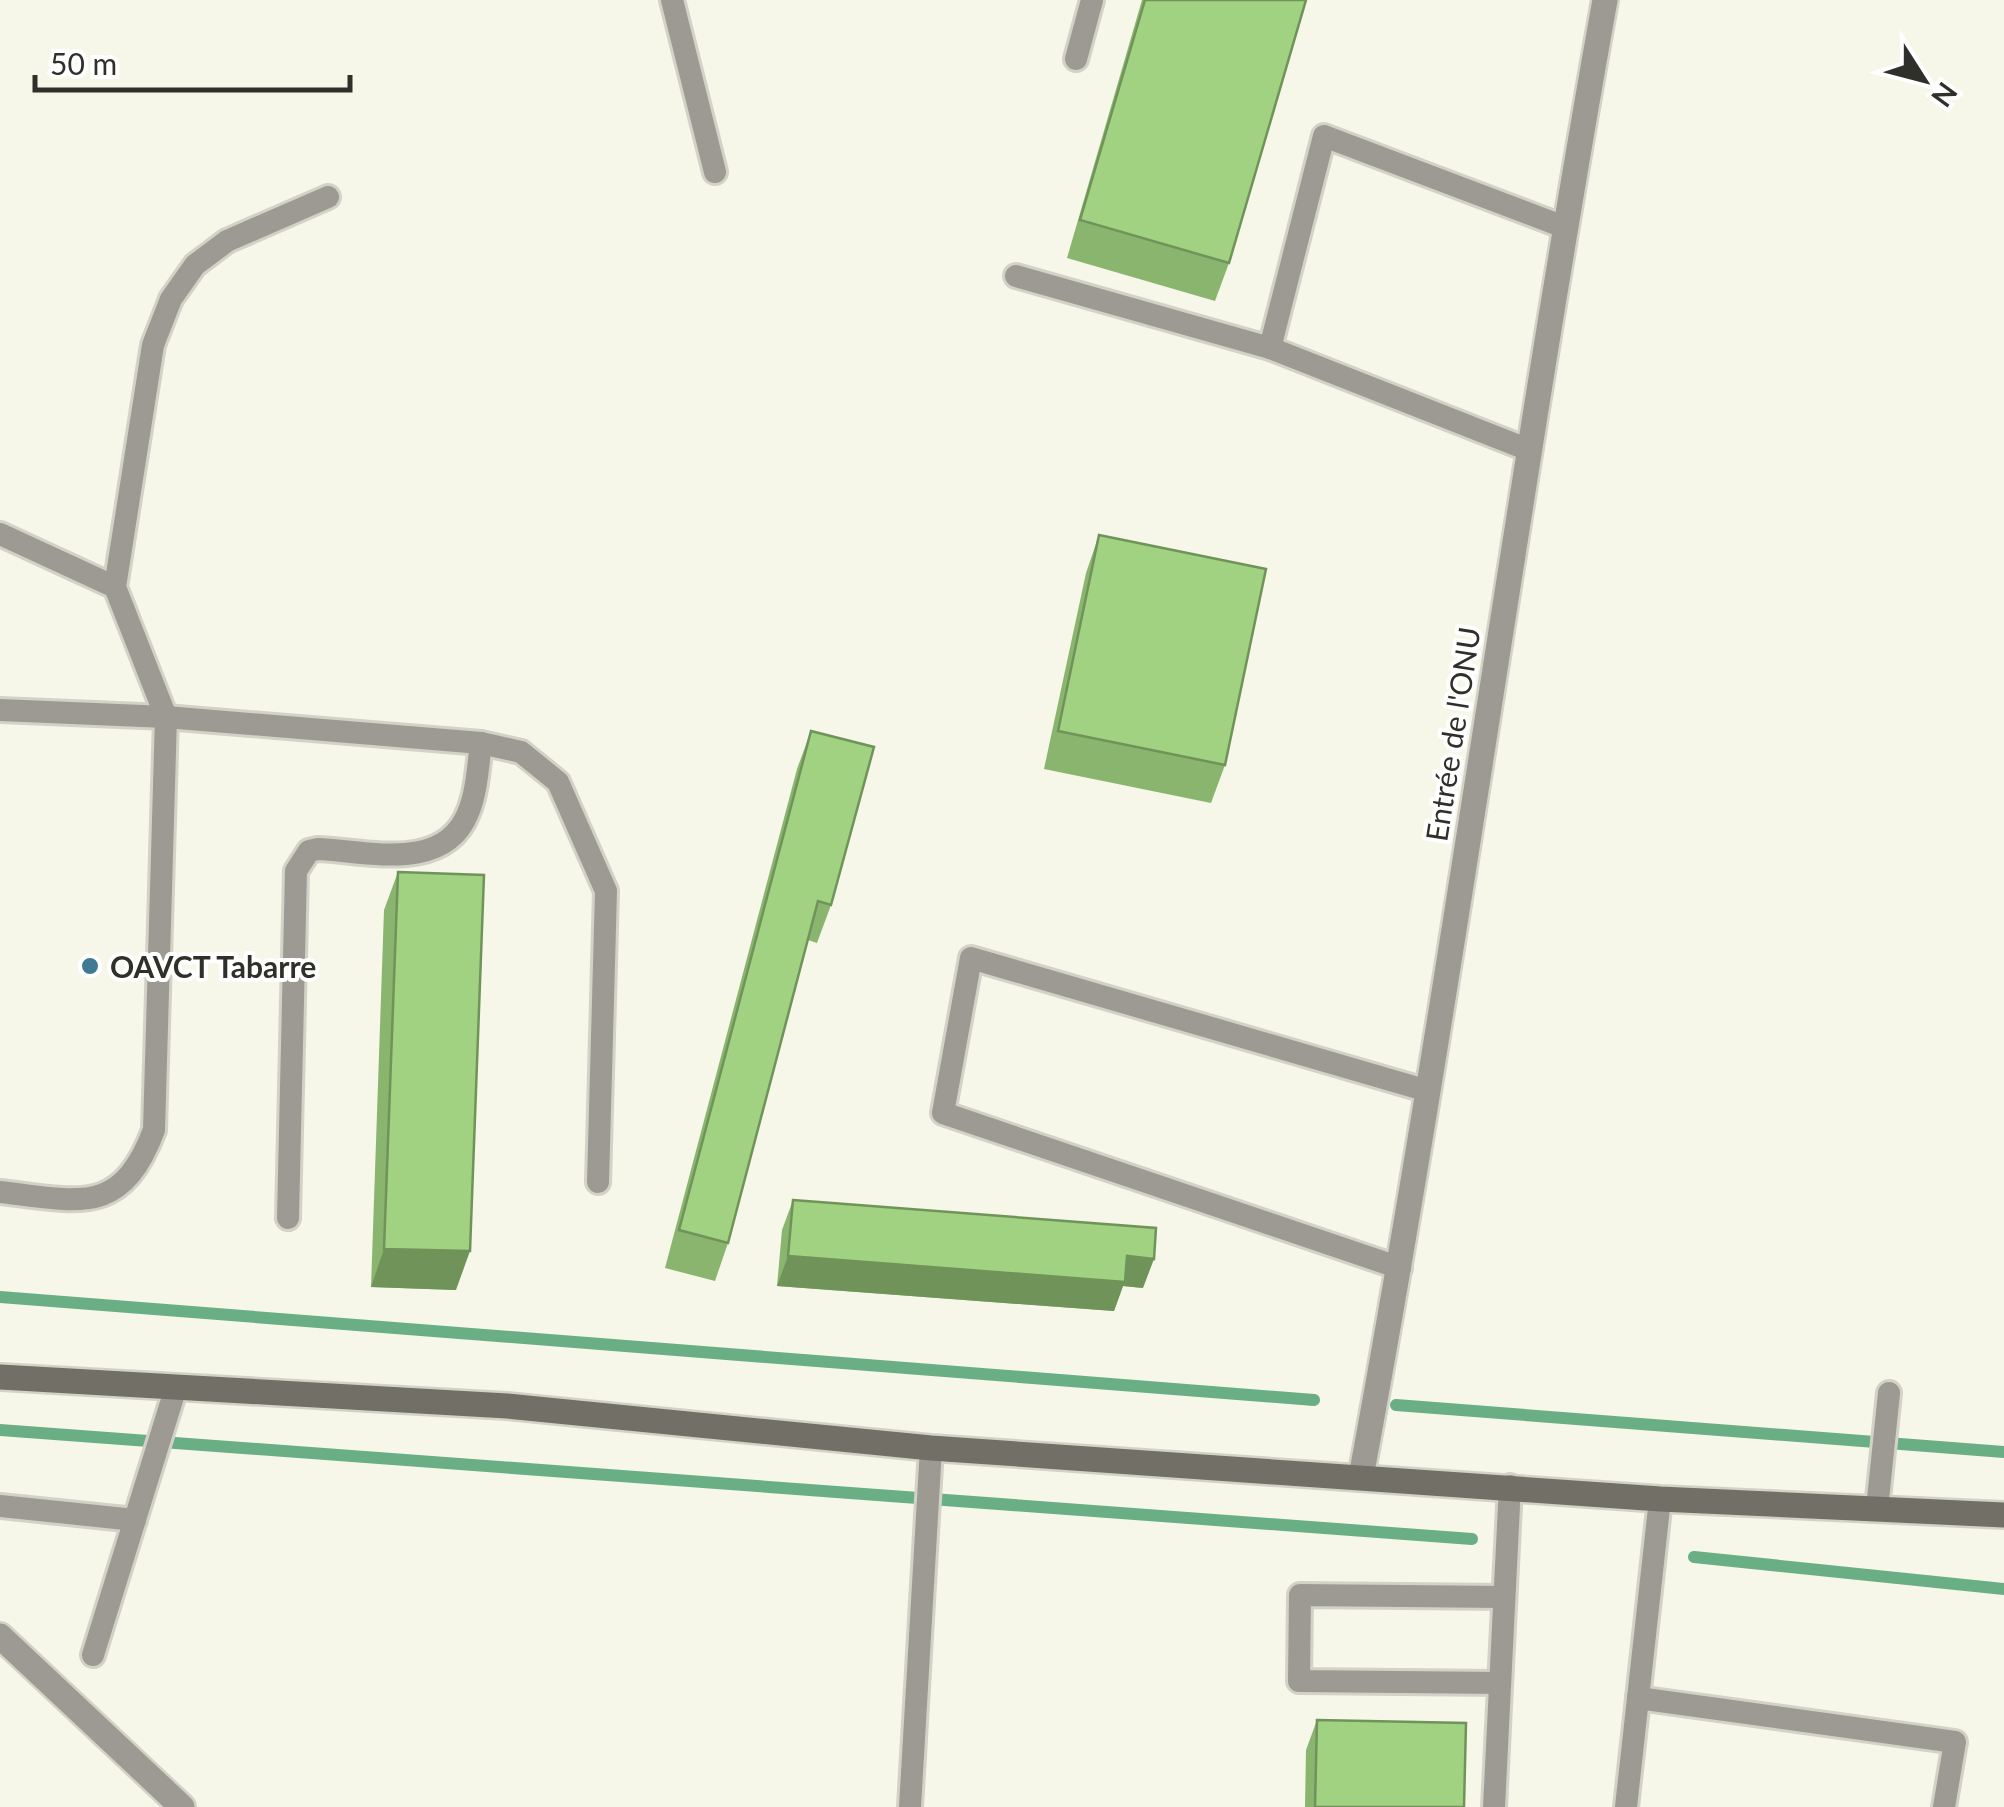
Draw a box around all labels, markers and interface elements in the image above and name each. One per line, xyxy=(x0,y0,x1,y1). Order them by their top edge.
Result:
scale bar xyxy=(35,30,350,92)
north arrow xyxy=(1874,30,1974,130)
text: 50 m xyxy=(50,45,117,81)
text: N xyxy=(1925,77,1965,114)
street label: Entrée de l'ONU xyxy=(1417,624,1487,844)
place label: OAVCT Tabarre xyxy=(110,948,316,984)
marker: OAVCT Tabarre xyxy=(79,955,101,977)

